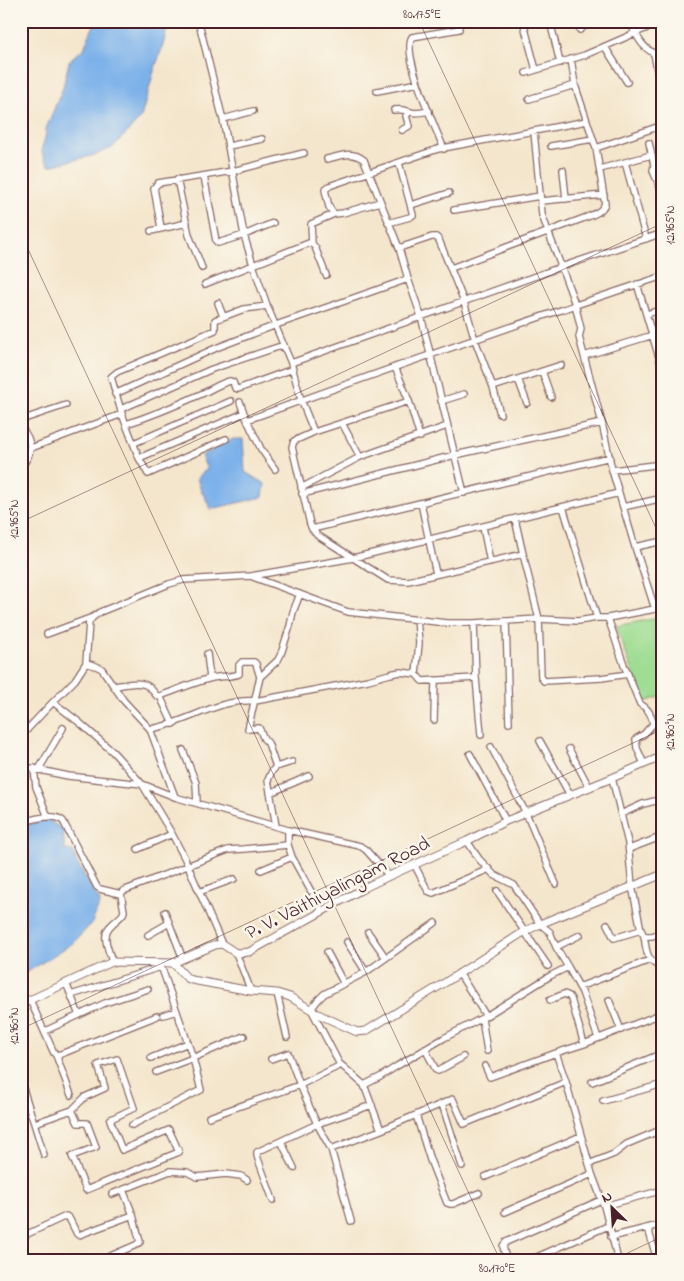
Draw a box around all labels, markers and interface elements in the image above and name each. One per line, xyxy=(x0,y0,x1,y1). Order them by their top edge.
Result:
text: 80.175°E xyxy=(403,6,441,24)
text: 12.965°N xyxy=(662,205,680,245)
text: 12.965°N xyxy=(6,499,24,539)
text: 12.960°N xyxy=(662,713,680,751)
street label: P. V. Vaithiyalingam Road xyxy=(241,830,436,949)
text: 12.960°N xyxy=(6,1007,24,1045)
north arrow xyxy=(586,1184,636,1234)
text: N xyxy=(598,1186,616,1209)
text: 80.170°E xyxy=(479,1260,515,1278)

